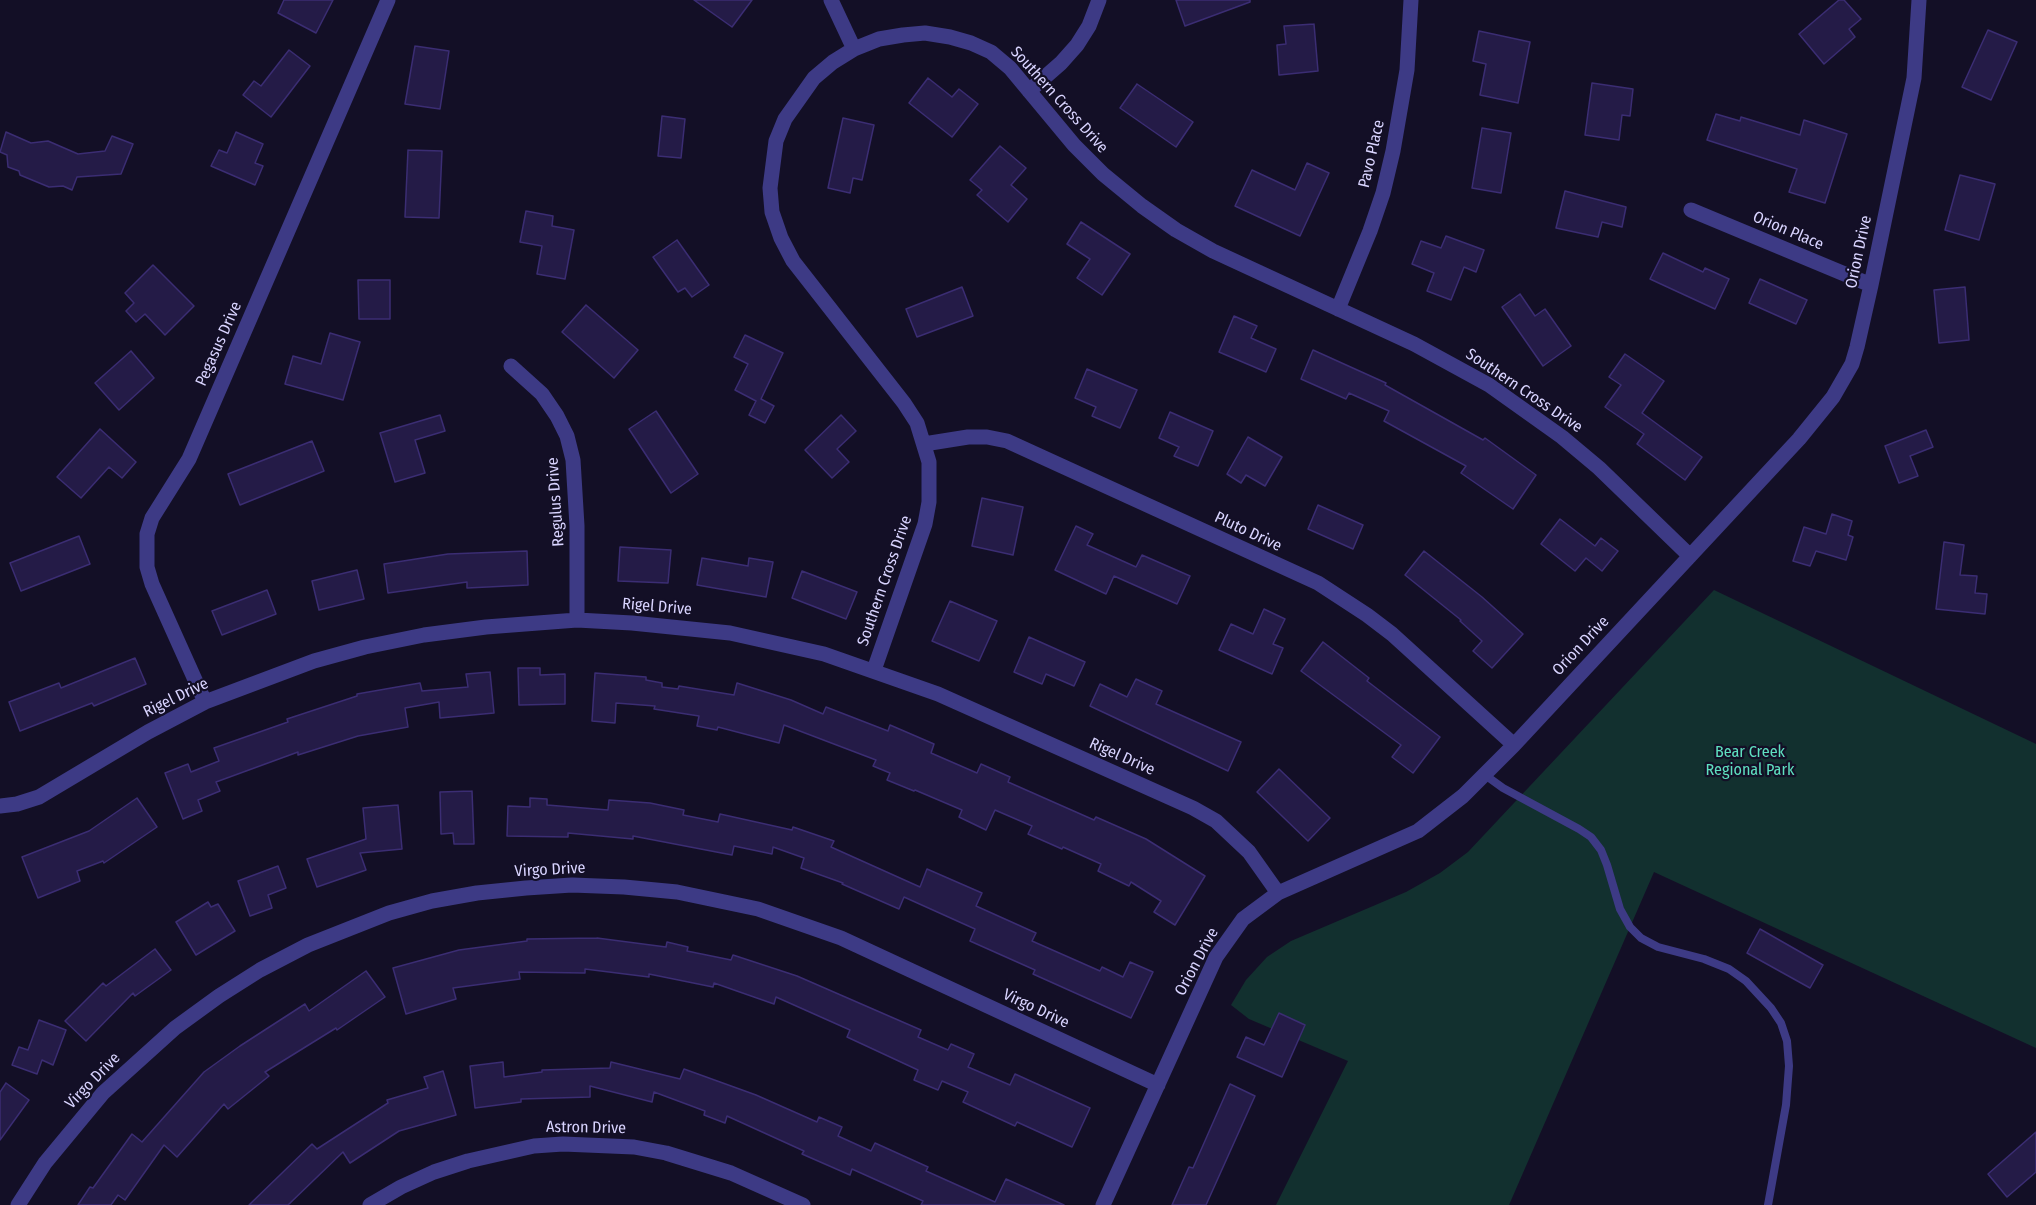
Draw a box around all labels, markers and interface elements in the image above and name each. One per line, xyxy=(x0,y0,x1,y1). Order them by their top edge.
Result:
street label: Southern Cross Drive xyxy=(1006,43,1112,157)
street label: Pavo Place xyxy=(1355,118,1389,190)
street label: Orion Place xyxy=(1750,208,1826,254)
street label: Orion Drive xyxy=(1842,214,1876,290)
street label: Pegasus Drive xyxy=(192,299,246,389)
street label: Southern Cross Drive xyxy=(1462,345,1586,437)
street label: Regulus Drive xyxy=(543,457,569,547)
street label: Pluto Drive xyxy=(1211,508,1285,556)
street label: Southern Cross Drive xyxy=(854,513,916,649)
street label: Rigel Drive xyxy=(621,594,693,620)
street label: Orion Drive xyxy=(1549,612,1613,680)
street label: Rigel Drive xyxy=(140,674,212,722)
street label: Rigel Drive xyxy=(1086,734,1158,780)
park label: Bear Creek Regional Park xyxy=(1706,743,1794,781)
street label: Virgo Drive xyxy=(514,859,586,881)
street label: Orion Drive xyxy=(1171,925,1223,999)
street label: Virgo Drive xyxy=(1000,985,1072,1033)
street label: Virgo Drive xyxy=(61,1049,125,1113)
street label: Astron Drive xyxy=(546,1118,626,1138)

